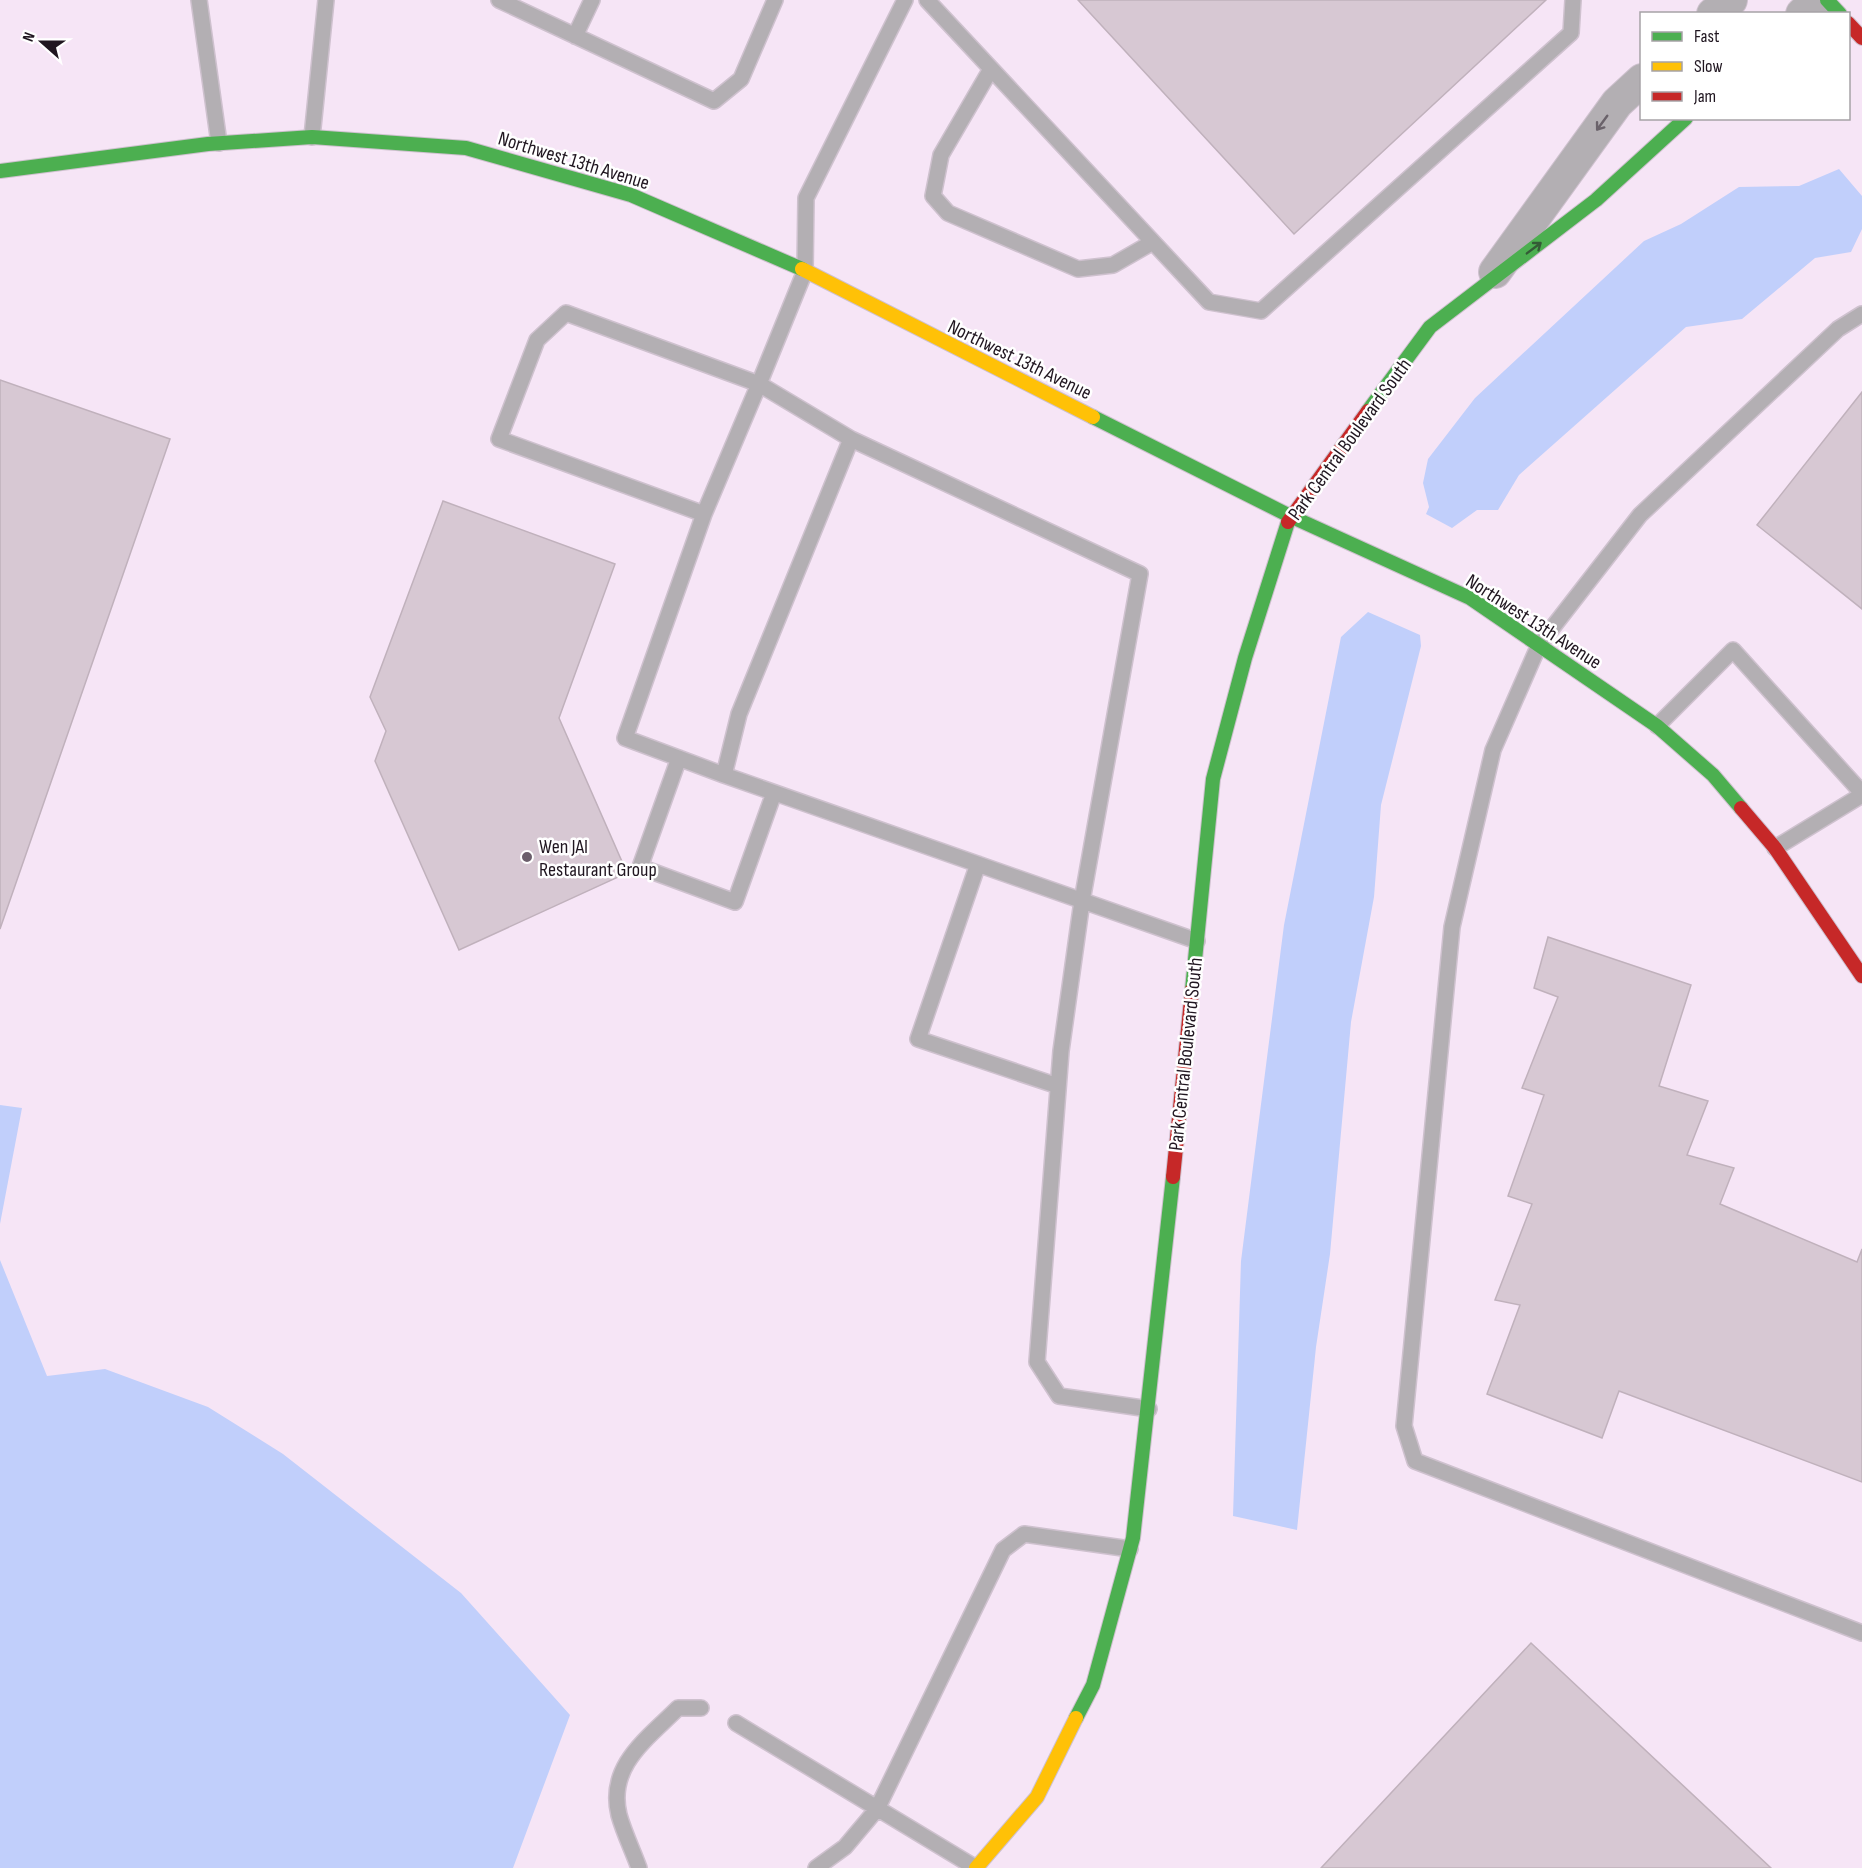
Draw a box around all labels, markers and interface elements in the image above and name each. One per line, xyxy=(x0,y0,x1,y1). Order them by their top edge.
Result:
north arrow xyxy=(12,12,72,72)
legend xyxy=(1640,12,1850,120)
text: Fast xyxy=(1694,26,1720,47)
text: N xyxy=(19,30,40,45)
text: Slow xyxy=(1694,56,1723,77)
text: Jam xyxy=(1693,86,1716,107)
one-way arrow xyxy=(1596,115,1608,131)
street label: Northwest 13th Avenue xyxy=(495,127,652,195)
one-way arrow xyxy=(1525,242,1541,255)
street label: Northwest 13th Avenue xyxy=(944,315,1095,405)
street label: Park Central Boulevard South xyxy=(1283,354,1417,525)
street label: Northwest 13th Avenue xyxy=(1461,569,1606,675)
place label: Wen JAI Restaurant Group xyxy=(539,835,657,882)
marker: Wen JAI Restaurant Group xyxy=(520,850,534,864)
street label: Park Central Boulevard South xyxy=(1164,956,1208,1152)

